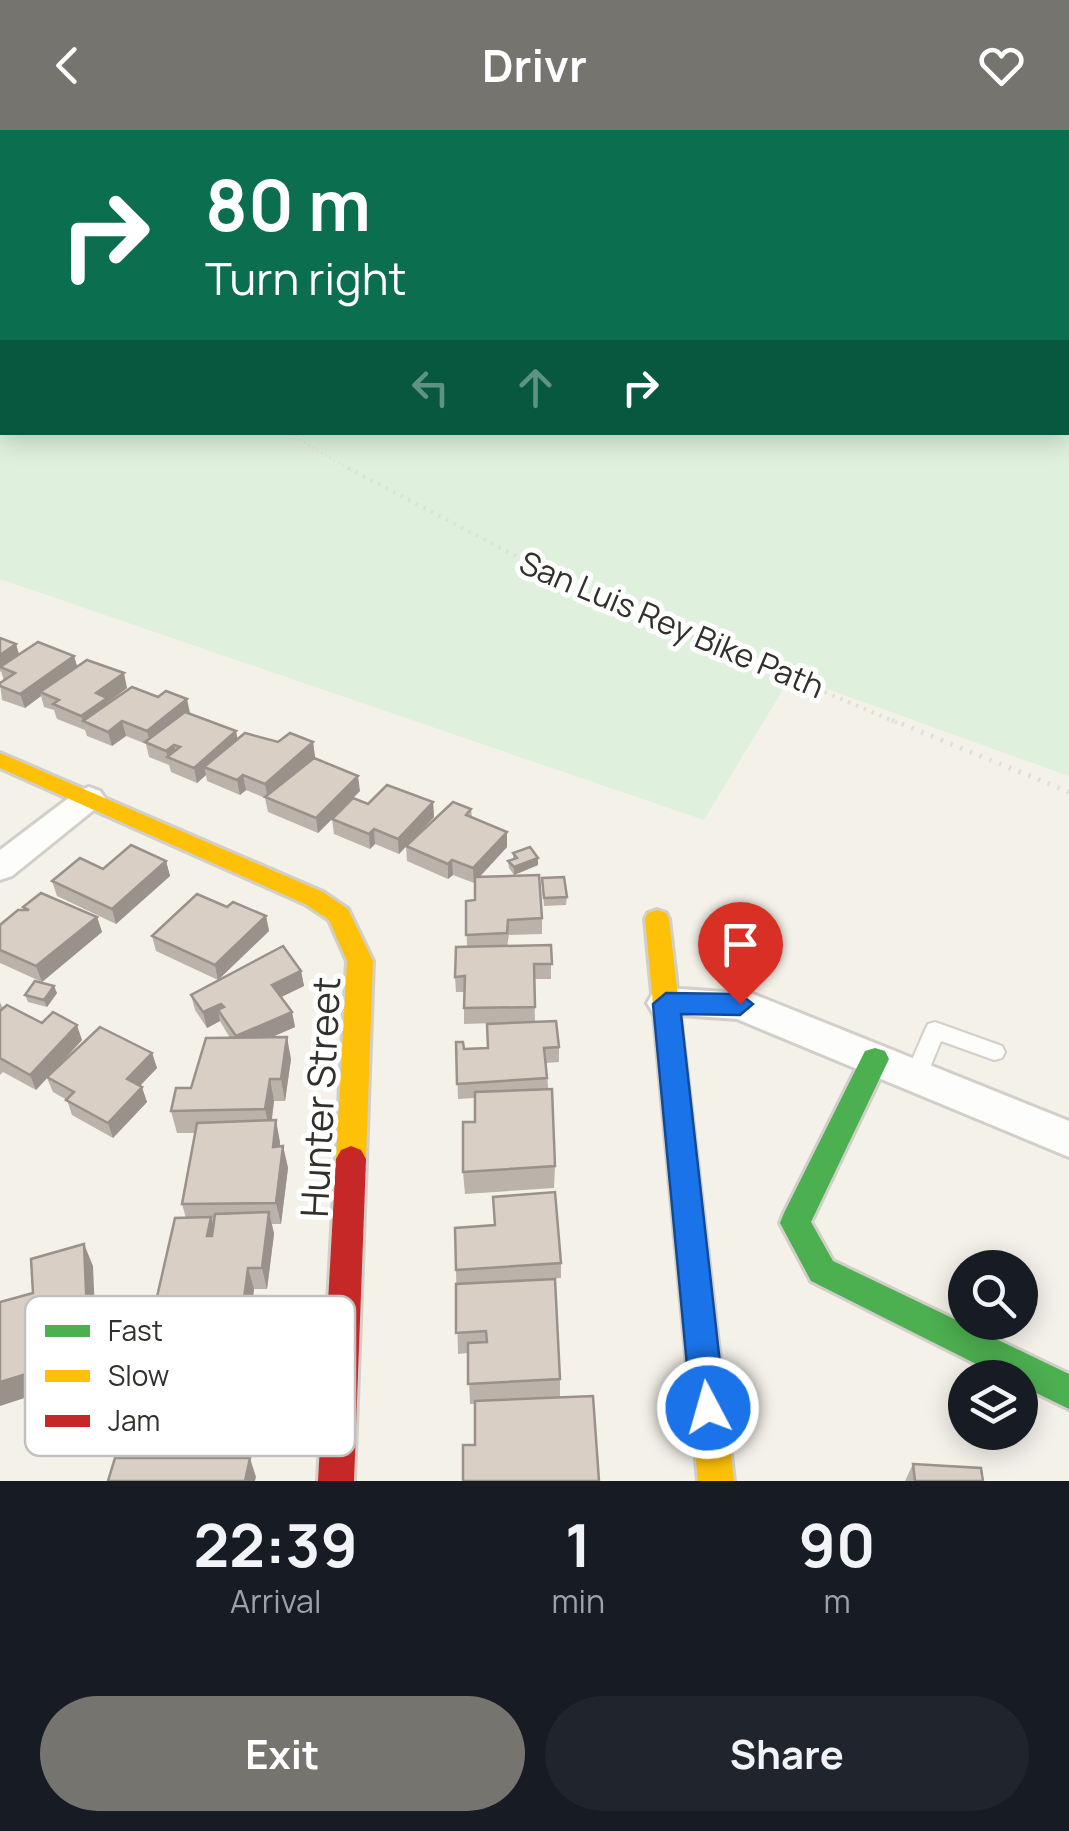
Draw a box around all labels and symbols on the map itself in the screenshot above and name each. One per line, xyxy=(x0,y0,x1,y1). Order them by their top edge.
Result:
street label: San Luis Rey Bike Path xyxy=(513,540,831,708)
pin xyxy=(698,902,783,1005)
street label: Hunter Street xyxy=(287,975,351,1219)
legend xyxy=(25,1296,355,1456)
text: Fast xyxy=(108,1311,163,1349)
text: Slow xyxy=(108,1356,169,1394)
position arrow xyxy=(656,1356,760,1460)
text: Jam xyxy=(108,1401,160,1439)

